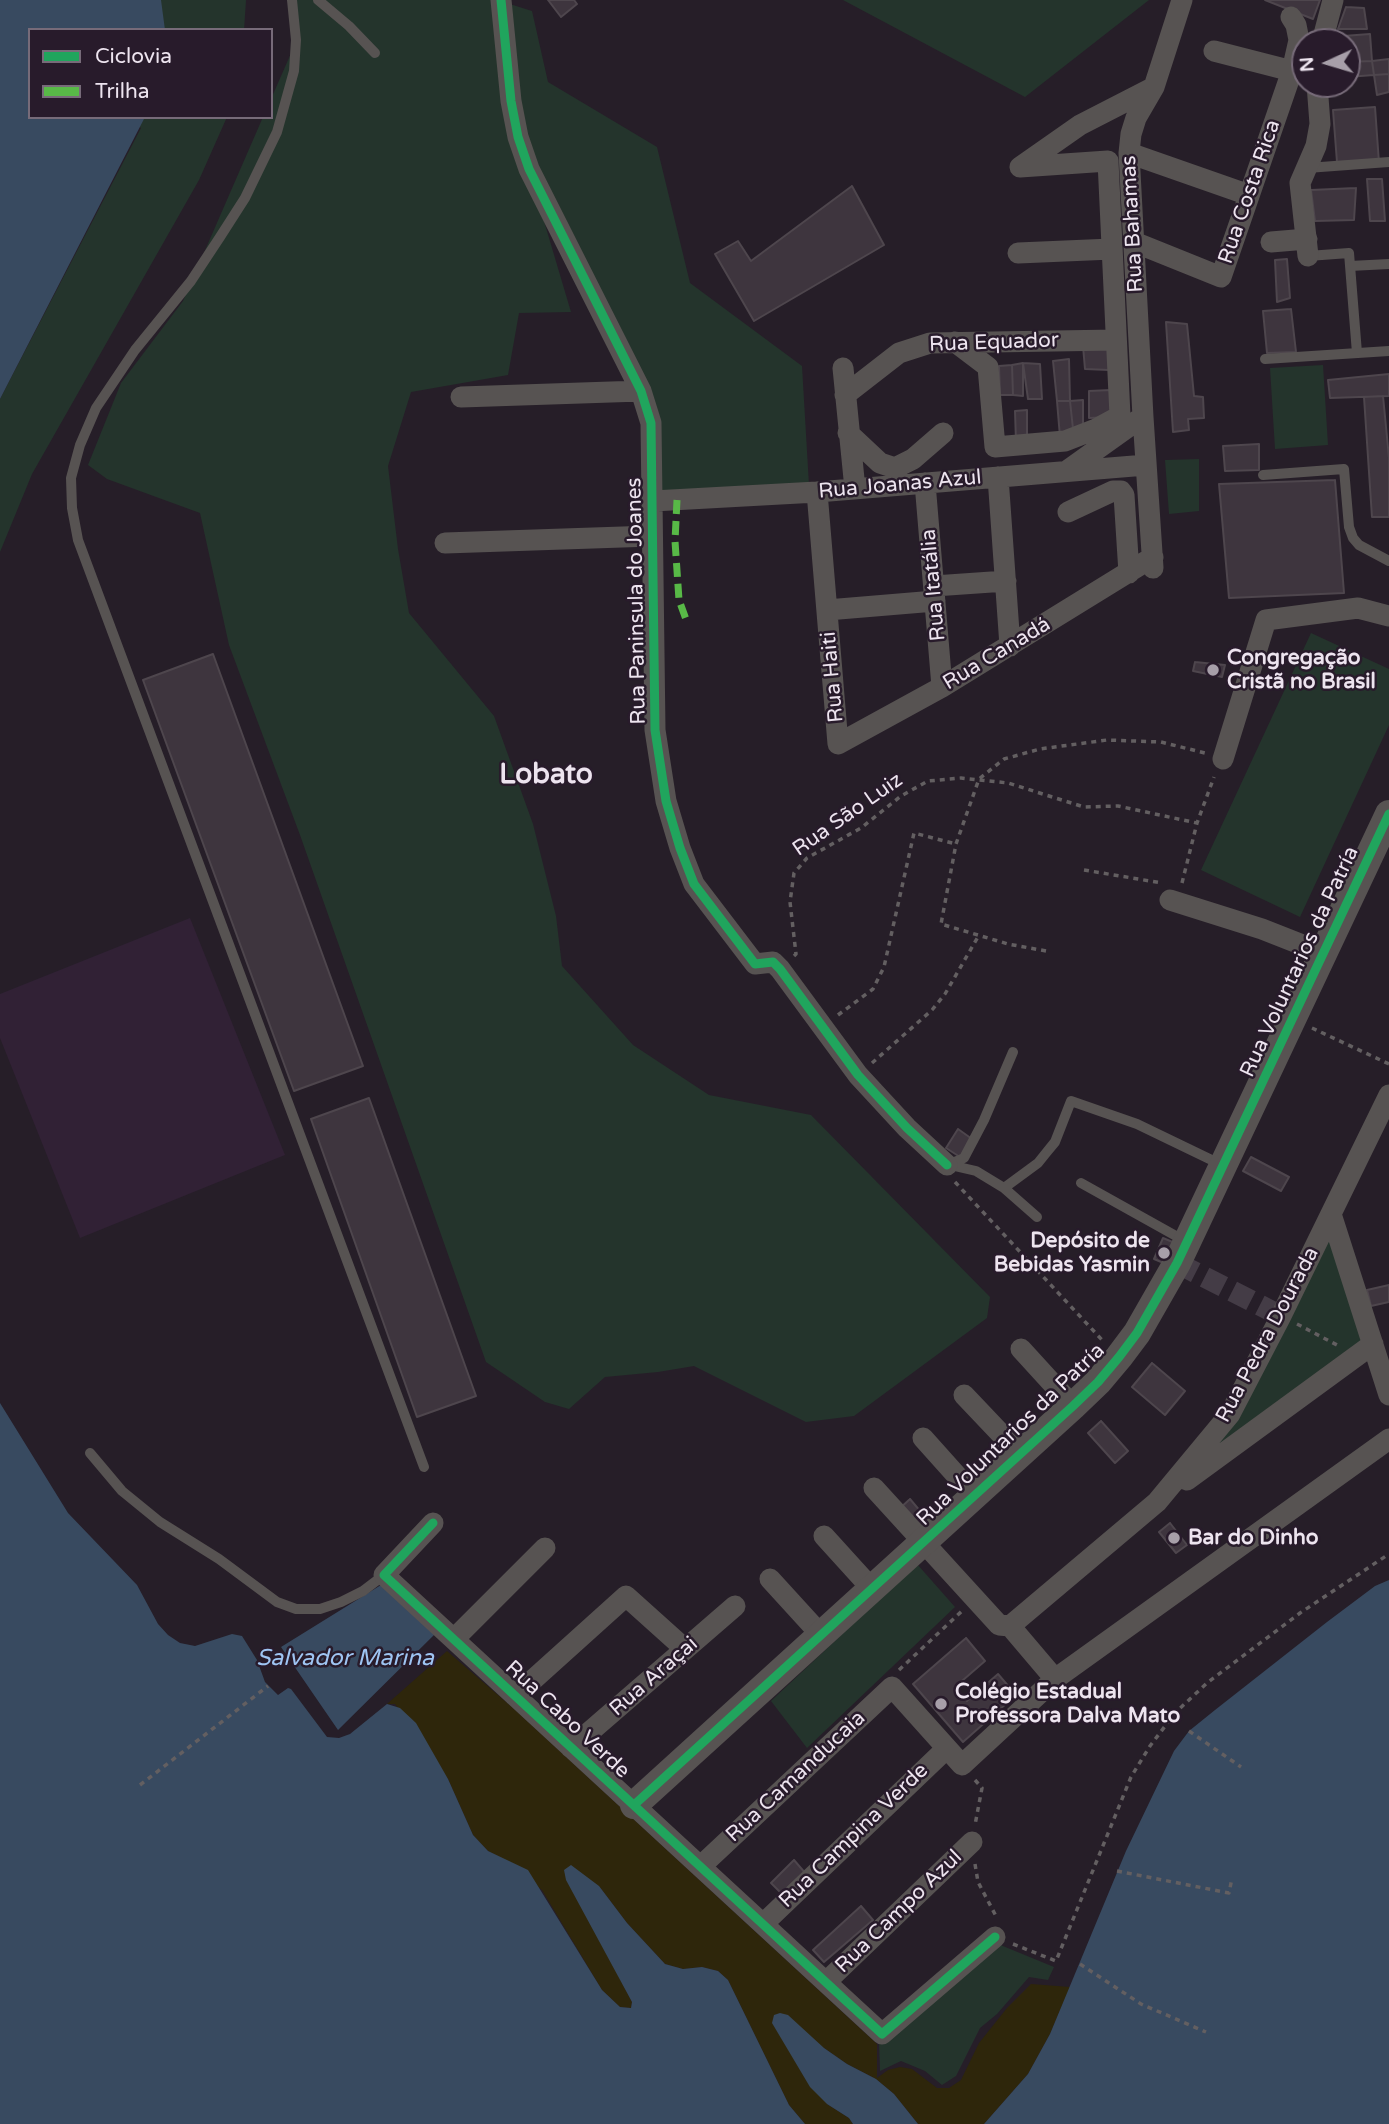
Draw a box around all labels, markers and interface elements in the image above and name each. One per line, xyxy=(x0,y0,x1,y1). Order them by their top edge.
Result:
legend xyxy=(28,28,273,119)
north arrow xyxy=(1291,28,1361,98)
text: Ciclovia xyxy=(95,44,172,69)
text: N xyxy=(1296,56,1319,73)
text: Trilha xyxy=(95,79,150,104)
street label: Rua Costa Rica xyxy=(1214,117,1286,267)
street label: Rua Bahamas xyxy=(1117,155,1149,293)
street label: Rua Equador xyxy=(929,328,1059,358)
street label: Rua Joanas Azul xyxy=(817,465,983,505)
street label: Rua Paninsula do Joanes xyxy=(622,477,652,725)
street label: Rua Itatália xyxy=(917,528,951,642)
street label: Rua Canadá xyxy=(939,612,1055,696)
street label: Rua Haiti xyxy=(816,631,850,723)
place label: Congregação Cristã no Brasil xyxy=(1227,645,1376,695)
marker: Congregação Cristã no Brasil xyxy=(1205,662,1221,678)
district label: Lobato xyxy=(499,759,593,793)
street label: Rua São Luiz xyxy=(788,768,908,862)
street label: Rua Voluntarios da Patría xyxy=(1235,843,1365,1081)
place label: Depósito de Bebidas Yasmin xyxy=(994,1228,1150,1278)
street label: Rua Pedra Dourada xyxy=(1211,1243,1325,1427)
marker: Depósito de Bebidas Yasmin xyxy=(1156,1245,1172,1261)
street label: Rua Voluntarios da Patría xyxy=(912,1338,1110,1532)
place label: Bar do Dinho xyxy=(1188,1525,1318,1551)
marker: Bar do Dinho xyxy=(1166,1530,1182,1546)
street label: Rua Araçai xyxy=(605,1632,703,1722)
water label: Salvador Marina xyxy=(256,1645,434,1673)
street label: Rua Cabo Verde xyxy=(500,1656,634,1784)
place label: Colégio Estadual Professora Dalva Mato xyxy=(955,1679,1180,1729)
marker: Colégio Estadual Professora Dalva Mato xyxy=(933,1696,949,1712)
street label: Rua Camanducaia xyxy=(721,1706,871,1848)
street label: Rua Campina Verde xyxy=(774,1758,934,1914)
street label: Rua Campo Azul xyxy=(830,1845,968,1979)

